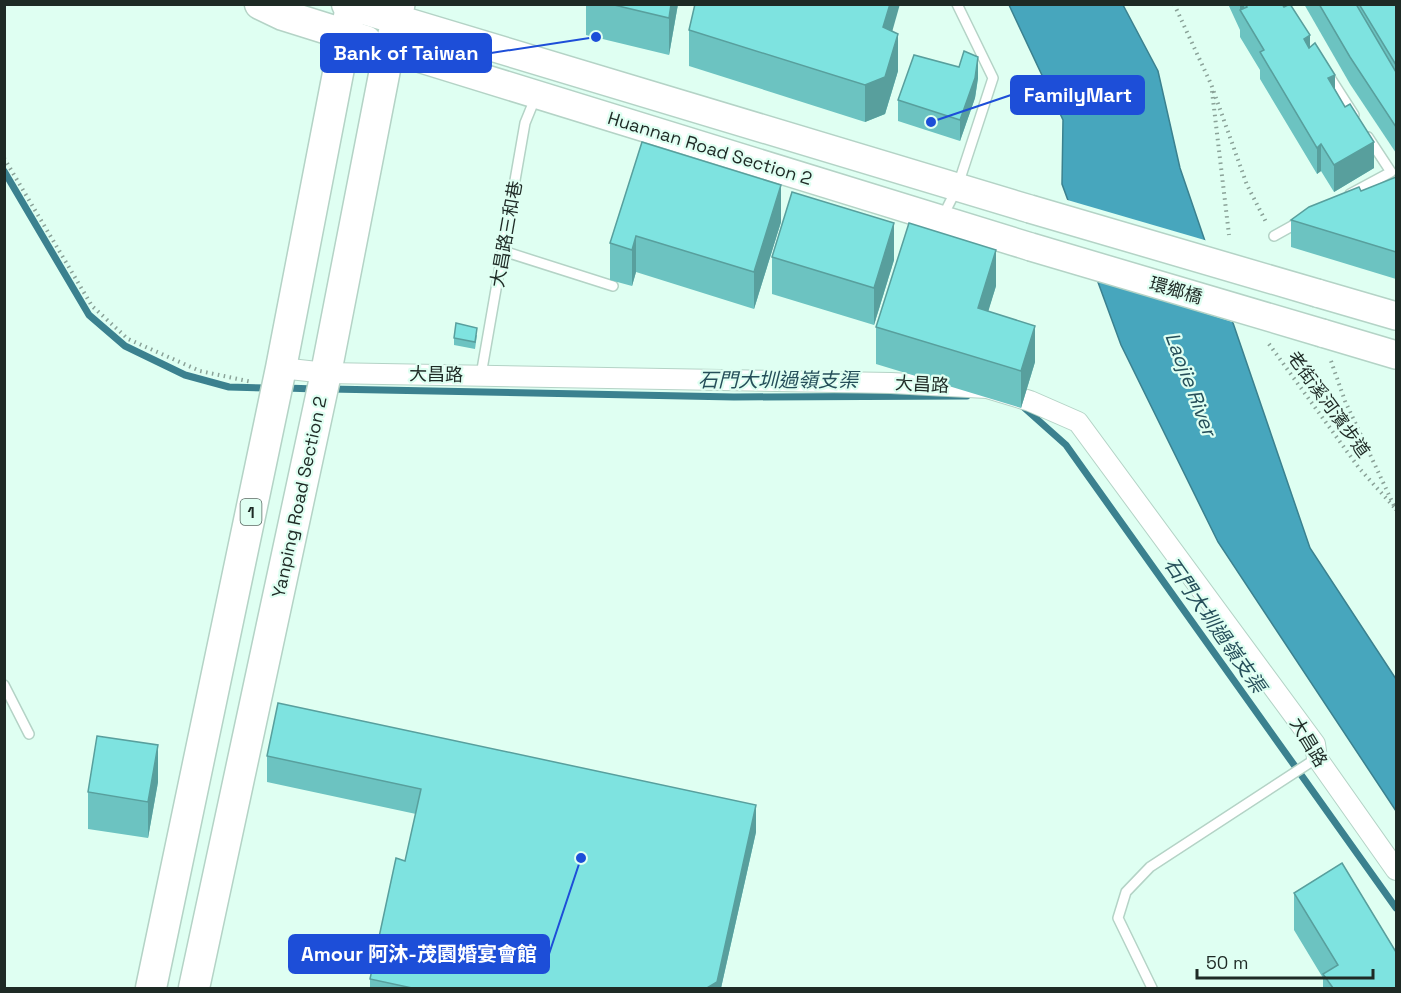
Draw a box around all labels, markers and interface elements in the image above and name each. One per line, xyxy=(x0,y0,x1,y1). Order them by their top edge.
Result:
callout: Bank of Taiwan xyxy=(321,34,491,72)
text: Bank of Taiwan xyxy=(333,40,479,66)
callout: FamilyMart xyxy=(1011,76,1144,114)
text: FamilyMart xyxy=(1024,82,1132,108)
street label: Huannan Road Section 2 xyxy=(605,106,815,190)
street label: 大昌路三和巷 xyxy=(485,179,527,289)
street label: 環鄉橋 xyxy=(1147,272,1205,308)
water label: Laojie River xyxy=(1159,329,1223,442)
street label: 老街溪河濱步道 xyxy=(1283,346,1375,462)
street label: 大昌路 xyxy=(409,362,463,386)
water label: 石門大圳過嶺支渠 xyxy=(698,367,861,393)
street label: 大昌路 xyxy=(894,371,950,397)
street label: Yanping Road Section 2 xyxy=(266,394,332,600)
road number: 1 xyxy=(240,499,262,525)
water label: 石門大圳過嶺支渠 xyxy=(1158,552,1273,700)
street label: 大昌路 xyxy=(1285,713,1333,771)
callout: Amour 阿沐-茂園婚宴會館 xyxy=(289,935,549,973)
text: Amour 阿沐-茂園婚宴會館 xyxy=(301,941,537,967)
scale bar xyxy=(1197,942,1372,980)
text: 50 m xyxy=(1206,951,1248,974)

